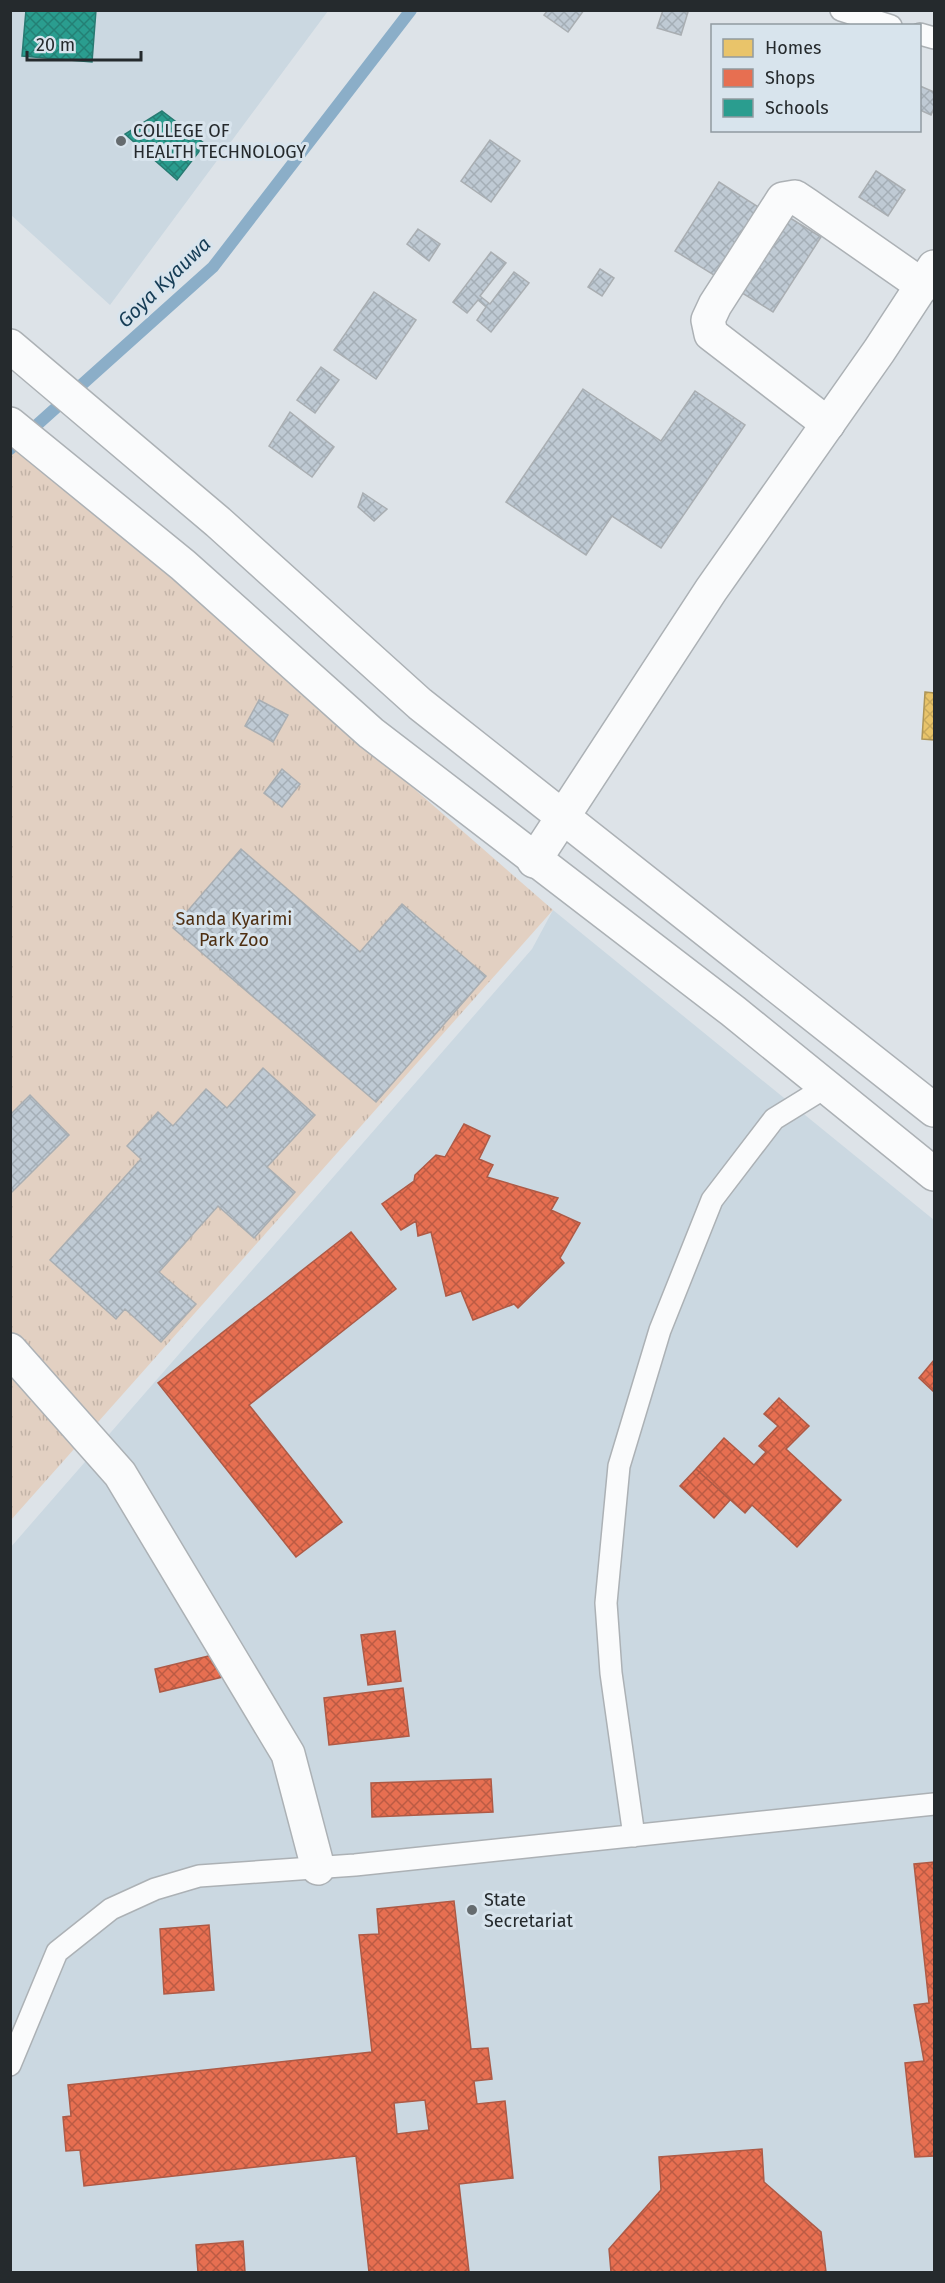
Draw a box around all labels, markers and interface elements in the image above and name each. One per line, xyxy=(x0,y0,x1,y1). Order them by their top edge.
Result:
scale bar xyxy=(27,24,141,62)
legend xyxy=(711,24,921,132)
text: 20 m xyxy=(36,34,75,56)
text: Homes xyxy=(765,37,821,59)
text: Shops xyxy=(765,67,815,89)
text: Schools xyxy=(765,97,829,119)
place label: COLLEGE OF HEALTH TECHNOLOGY xyxy=(133,120,306,163)
marker: COLLEGE OF HEALTH TECHNOLOGY xyxy=(114,134,128,148)
water label: Goya Kyauwa xyxy=(113,232,215,332)
park label: Sanda Kyarimi Park Zoo xyxy=(176,908,292,951)
place label: State Secretariat xyxy=(484,1889,573,1932)
marker: State Secretariat xyxy=(465,1903,479,1917)

